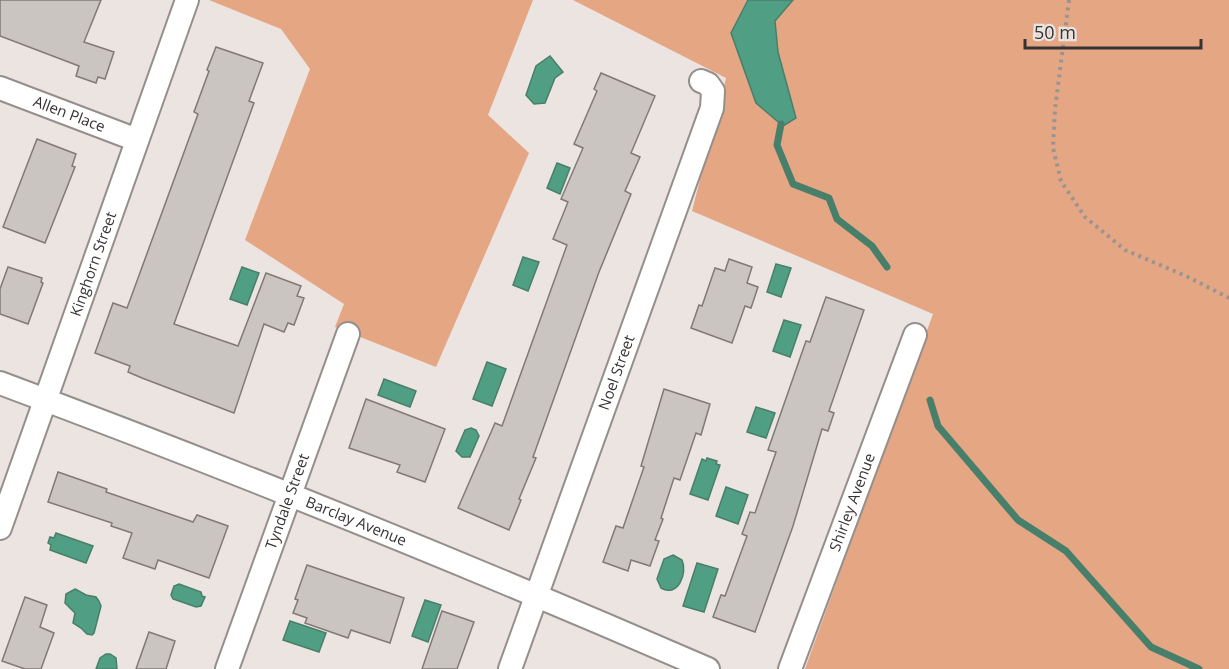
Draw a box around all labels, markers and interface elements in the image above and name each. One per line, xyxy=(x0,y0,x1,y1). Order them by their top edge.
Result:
scale bar xyxy=(1025,12,1200,50)
text: 50 m xyxy=(1034,20,1076,44)
street label: Allen Place xyxy=(31,91,108,136)
street label: Kinghorn Street xyxy=(65,209,120,319)
street label: Noel Street xyxy=(593,332,638,413)
street label: Shirley Avenue xyxy=(824,450,879,554)
street label: Tyndale Street xyxy=(260,451,313,552)
street label: Barclay Avenue xyxy=(303,491,410,550)

